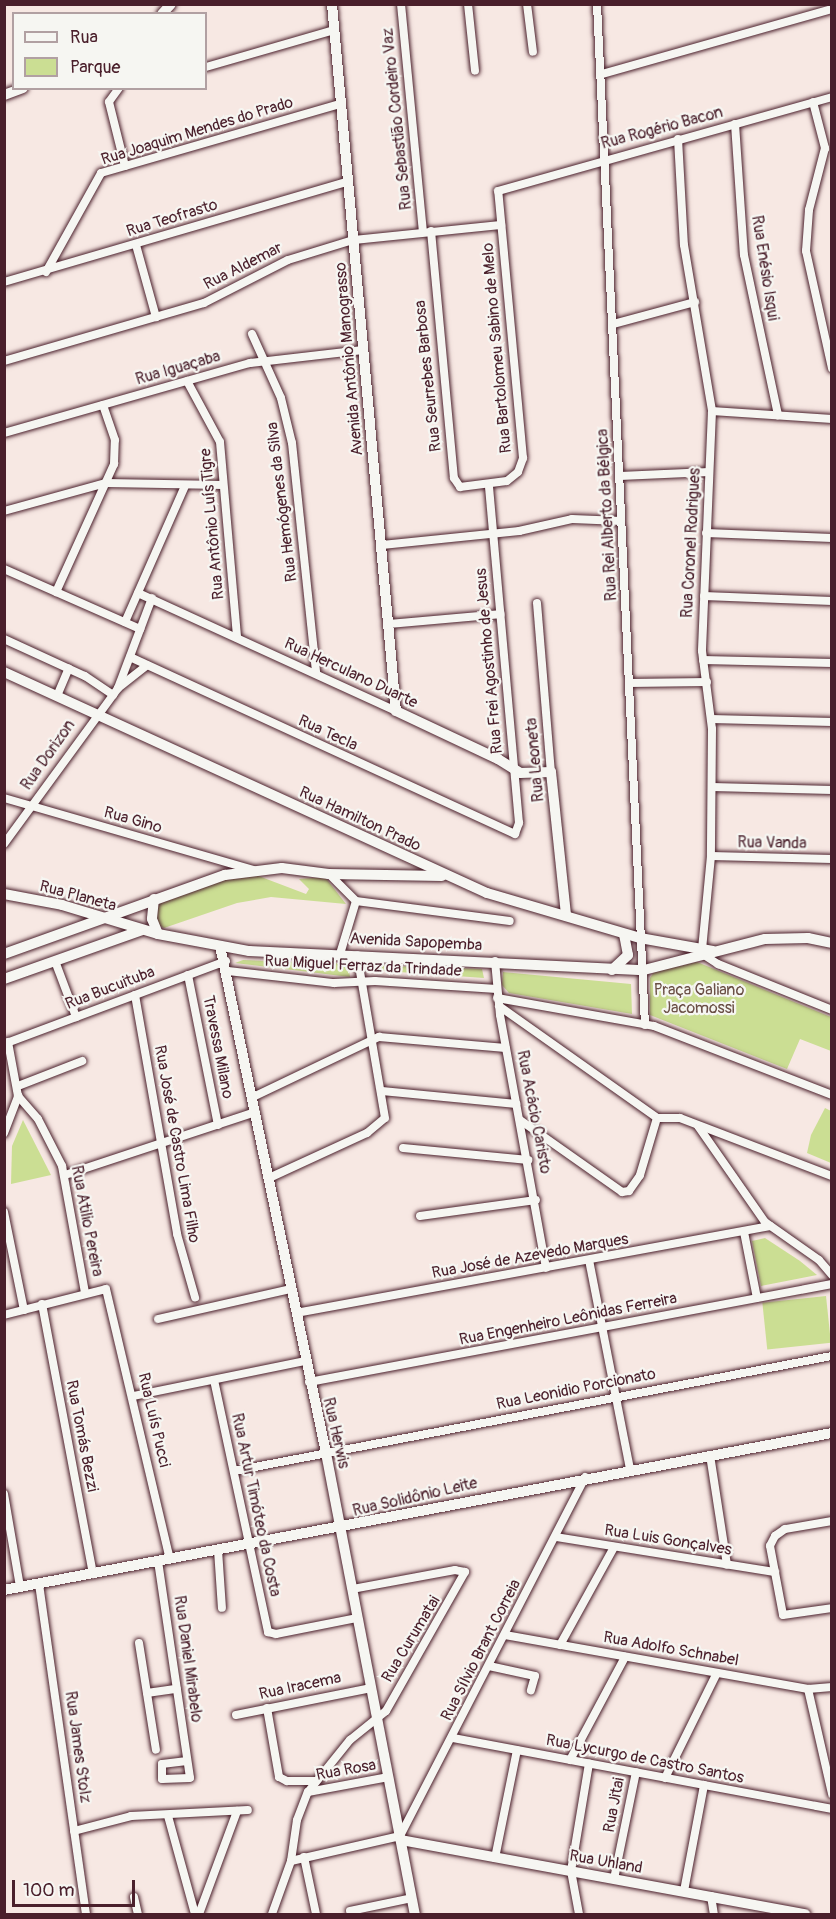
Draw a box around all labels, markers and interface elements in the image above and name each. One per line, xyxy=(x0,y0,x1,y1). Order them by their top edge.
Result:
legend xyxy=(12,12,207,90)
text: Rua xyxy=(70,26,98,49)
street label: Rua Sebastião Cordeiro Vaz xyxy=(378,27,416,211)
text: Parque xyxy=(70,56,120,79)
street label: Rua Joaquim Mendes do Prado xyxy=(99,93,295,169)
street label: Rua Rogério Bacon xyxy=(599,103,725,153)
street label: Rua Teofrasto xyxy=(124,195,220,241)
street label: Rua Enésio Isqui xyxy=(747,214,783,322)
street label: Rua Aldemar xyxy=(201,238,285,294)
street label: Rua Bartolomeu Sabino de Melo xyxy=(478,242,516,454)
street label: Avenida Antônio Manograsso xyxy=(331,262,367,456)
street label: Rua Seurrebes Barbosa xyxy=(411,299,445,453)
street label: Rua Iguaçaba xyxy=(133,347,223,389)
street label: Rua Hemógenes da Silva xyxy=(263,421,301,583)
street label: Rua Rei Alberto da Bélgica xyxy=(593,428,621,602)
street label: Rua Antônio Luís Tigre xyxy=(196,448,228,600)
street label: Rua Coronel Rodrigues xyxy=(677,468,705,618)
street label: Rua Frei Agostinho de Jesus xyxy=(471,567,507,755)
street label: Rua Herculano Duarte xyxy=(281,634,421,712)
street label: Rua Tecla xyxy=(295,711,361,755)
street label: Rua Dorizon xyxy=(17,716,79,794)
street label: Rua Leoneta xyxy=(522,717,548,803)
street label: Rua Hamilton Prado xyxy=(296,782,424,856)
street label: Rua Gino xyxy=(102,803,164,837)
street label: Rua Vanda xyxy=(737,833,807,853)
street label: Rua Planeta xyxy=(38,877,118,915)
street label: Avenida Sapopemba xyxy=(349,929,483,955)
street label: Rua Miguel Ferraz da Trindade xyxy=(264,951,462,981)
street label: Rua Bucuituba xyxy=(63,962,157,1014)
park label: Praça Galiano Jacomossi xyxy=(654,980,744,1018)
street label: Travessa Milano xyxy=(199,994,237,1100)
street label: Rua José de Castro Lima Filho xyxy=(150,1044,204,1244)
street label: Rua Acácio Caristo xyxy=(513,1049,555,1175)
street label: Rua Atilio Pereira xyxy=(67,1164,107,1278)
street label: Rua José de Azevedo Marques xyxy=(430,1229,630,1283)
street label: Rua Engenheiro Leônidas Ferreira xyxy=(457,1288,679,1350)
street label: Rua Leonidio Porcionato xyxy=(495,1364,657,1414)
street label: Rua Luís Pucci xyxy=(134,1371,174,1469)
street label: Rua Tomás Bezzi xyxy=(62,1379,102,1493)
street label: Rua Herwis xyxy=(319,1396,353,1470)
street label: Rua Artur Timóteo da Costa xyxy=(227,1412,285,1598)
street label: Rua Solidônio Leite xyxy=(351,1473,479,1521)
street label: Rua Luis Gonçalves xyxy=(603,1520,733,1560)
street label: Rua Sílvio Brant Correia xyxy=(437,1576,525,1724)
street label: Rua Curumatai xyxy=(378,1592,444,1686)
street label: Rua Daniel Mirabelo xyxy=(170,1594,206,1724)
street label: Rua Adolfo Schnabel xyxy=(602,1628,740,1670)
street label: Rua Iracema xyxy=(257,1668,343,1704)
street label: Rua James Stolz xyxy=(61,1690,95,1804)
street label: Rua Lycurgo de Castro Santos xyxy=(544,1730,746,1788)
street label: Rua Rosa xyxy=(314,1755,378,1785)
street label: Rua Jitai xyxy=(599,1776,629,1834)
street label: Rua Uhland xyxy=(568,1846,644,1878)
scale bar xyxy=(15,1868,138,1906)
text: 100 m xyxy=(23,1879,75,1902)

